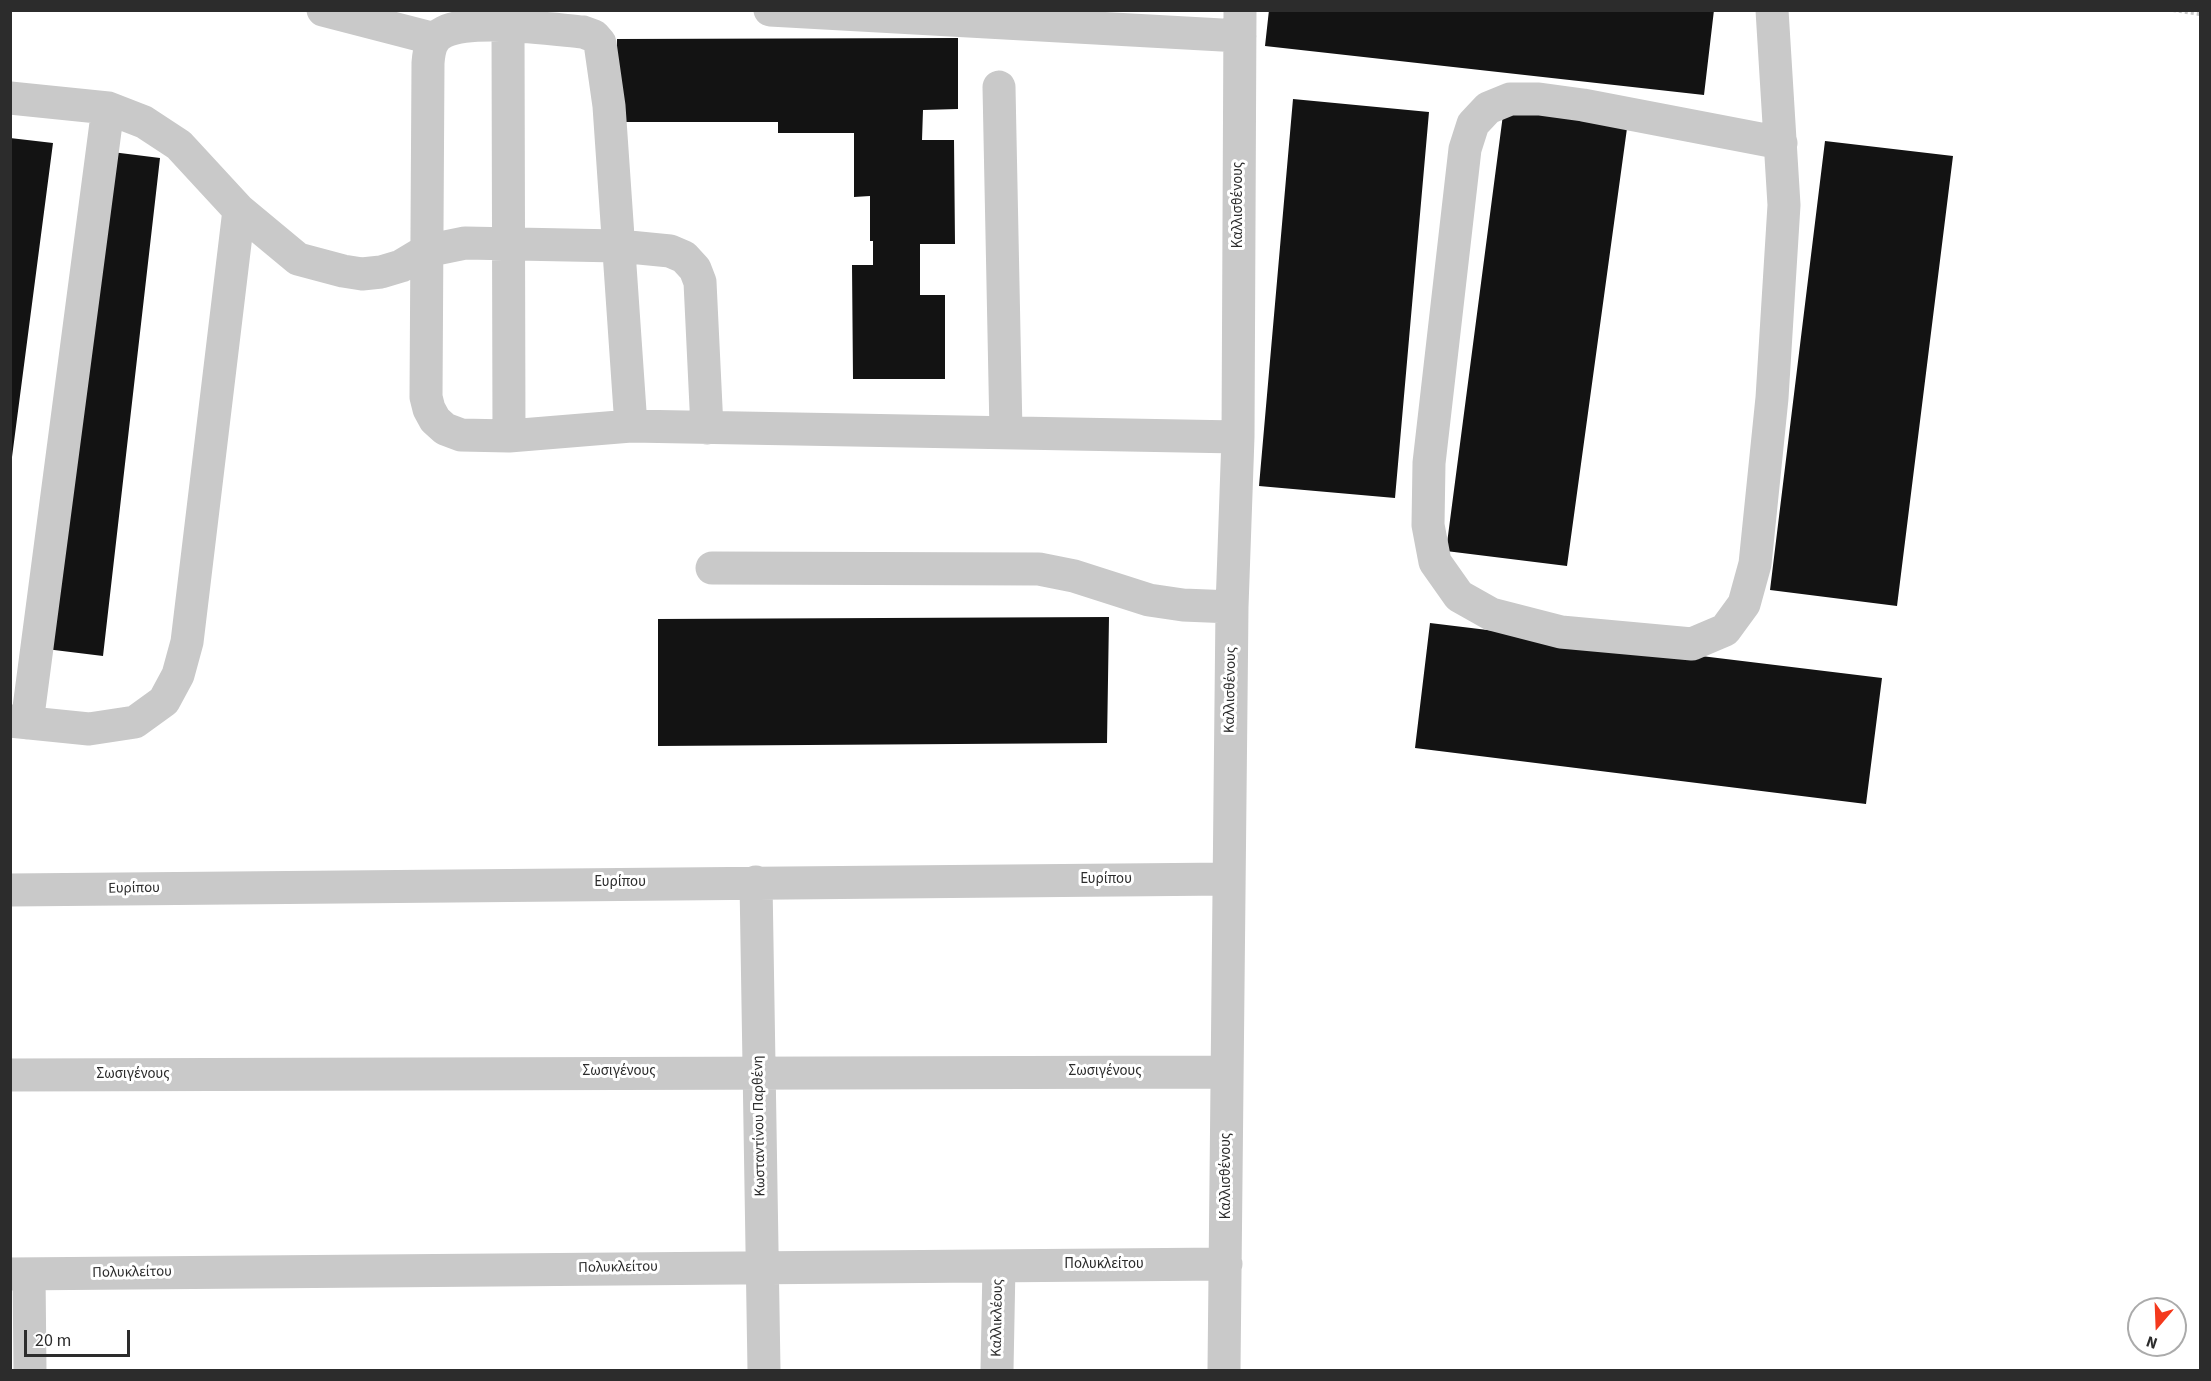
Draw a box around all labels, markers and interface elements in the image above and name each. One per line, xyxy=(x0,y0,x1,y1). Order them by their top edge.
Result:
street label: Καλλισθένους xyxy=(1230,162,1248,248)
street label: Καλλισθένους xyxy=(1221,647,1241,733)
street label: Ευρίπου xyxy=(1080,871,1132,889)
street label: Ευρίπου xyxy=(594,874,646,892)
street label: Ευρίπου xyxy=(108,880,160,898)
street label: Κωσταντίνου Παρθένη xyxy=(750,1055,770,1197)
street label: Σωσιγένους xyxy=(582,1063,656,1081)
street label: Σωσιγένους xyxy=(1068,1063,1142,1081)
street label: Σωσιγένους xyxy=(96,1066,170,1084)
street label: Καλλισθένους xyxy=(1218,1133,1236,1219)
street label: Πολυκλείτου xyxy=(1064,1256,1144,1274)
street label: Πολυκλείτου xyxy=(578,1258,658,1278)
street label: Πολυκλείτου xyxy=(92,1263,172,1283)
street label: Καλλικλέους xyxy=(988,1279,1008,1357)
north arrow xyxy=(2127,1297,2187,1357)
scale bar xyxy=(27,1318,134,1356)
text: 20 m xyxy=(35,1328,71,1353)
text: N xyxy=(2143,1330,2160,1354)

